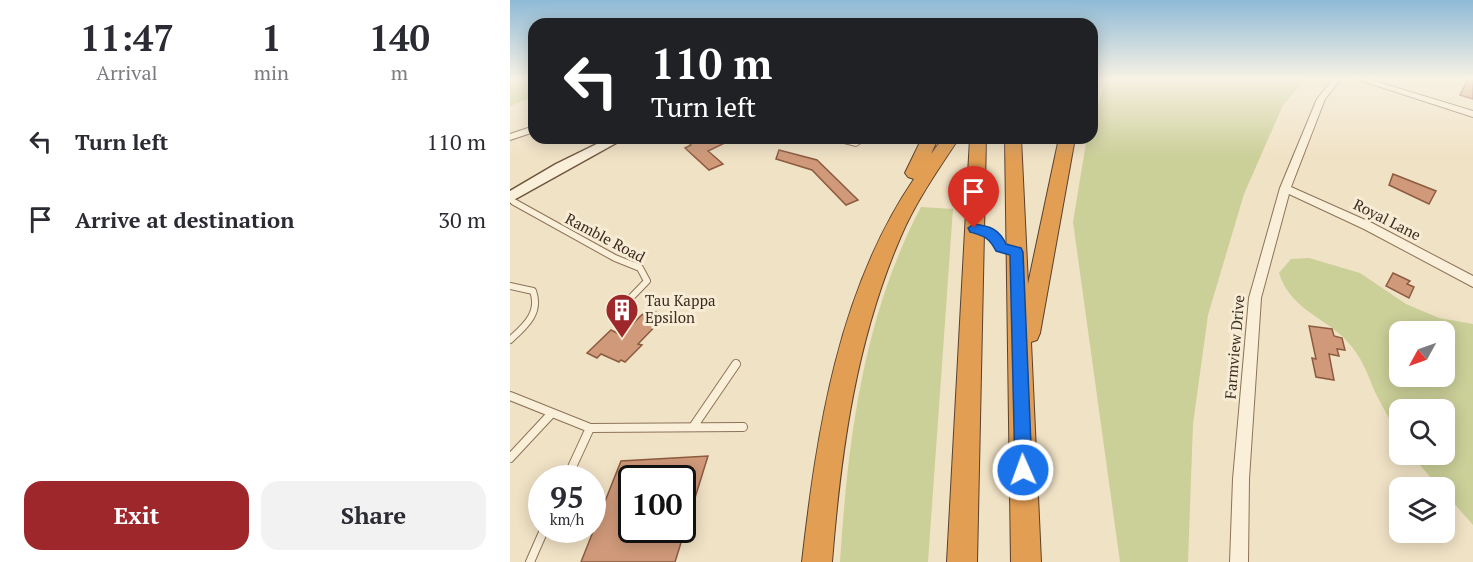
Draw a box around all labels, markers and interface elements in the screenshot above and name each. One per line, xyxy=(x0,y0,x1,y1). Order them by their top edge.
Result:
text: 11:47 xyxy=(80,14,174,61)
text: 1 xyxy=(261,14,282,61)
text: 140 xyxy=(369,14,430,61)
text: 110 m xyxy=(651,35,772,91)
icon: left xyxy=(552,42,630,120)
text: Arrival xyxy=(96,59,158,86)
text: min xyxy=(254,59,289,86)
text: m xyxy=(391,59,408,86)
text: Turn left xyxy=(651,89,756,125)
icon: left xyxy=(24,125,57,158)
text: Turn left xyxy=(75,127,168,156)
text: 110 m xyxy=(426,127,486,156)
pin xyxy=(948,166,999,228)
icon: arrive xyxy=(957,175,990,208)
street label: Royal Lane xyxy=(1350,194,1424,245)
icon: arrive xyxy=(24,203,57,236)
text: Arrive at destination xyxy=(75,205,294,234)
text: 30 m xyxy=(438,205,486,234)
street label: Ramble Road xyxy=(562,208,649,266)
place label: Tau Kappa Epsilon xyxy=(645,290,716,327)
building icon: Tau Kappa Epsilon xyxy=(604,292,640,339)
street label: Farmview Drive xyxy=(1219,294,1249,400)
north arrow xyxy=(1389,321,1455,387)
map controls xyxy=(1389,321,1455,543)
button: search xyxy=(1389,399,1455,465)
position arrow xyxy=(991,438,1055,502)
speed limit sign: 100 xyxy=(618,465,696,543)
text: 95 xyxy=(550,477,584,517)
button: layers xyxy=(1389,477,1455,543)
button: Exit xyxy=(24,481,249,550)
button: Share xyxy=(261,481,486,550)
text: km/h xyxy=(550,509,584,529)

